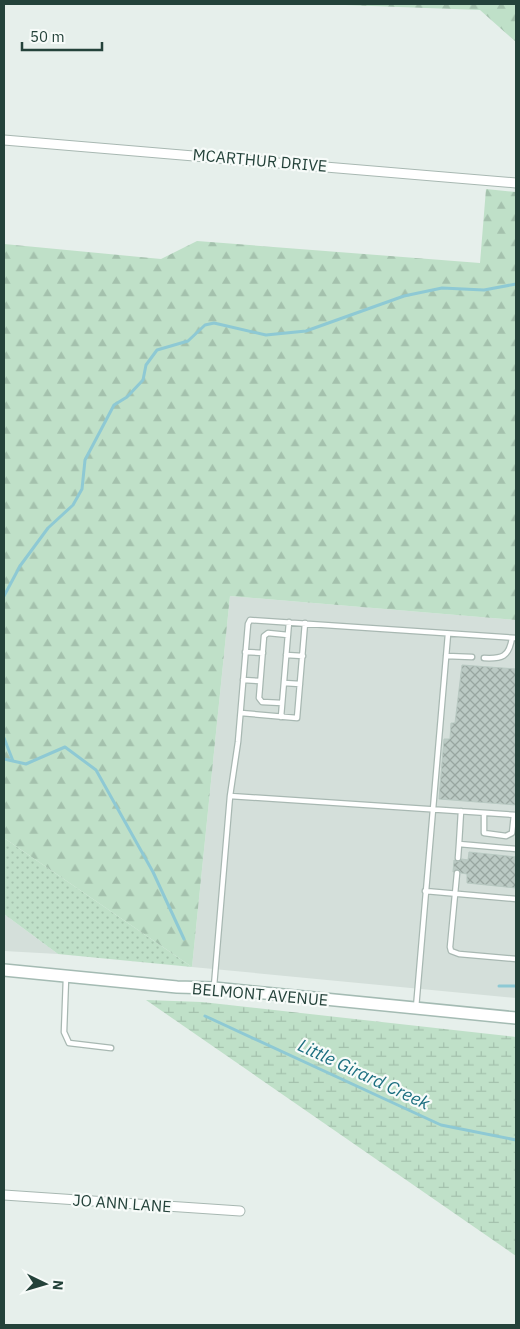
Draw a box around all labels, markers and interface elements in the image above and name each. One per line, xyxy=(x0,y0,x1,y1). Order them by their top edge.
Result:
scale bar xyxy=(22,20,102,52)
text: 50 m xyxy=(30,27,65,46)
street label: MCARTHUR DRIVE xyxy=(192,144,328,176)
street label: BELMONT AVENUE xyxy=(191,978,329,1010)
water label: Little Girard Creek xyxy=(294,1033,434,1115)
street label: JO ANN LANE xyxy=(72,1190,172,1216)
north arrow xyxy=(20,1259,70,1309)
text: N xyxy=(49,1279,67,1291)

